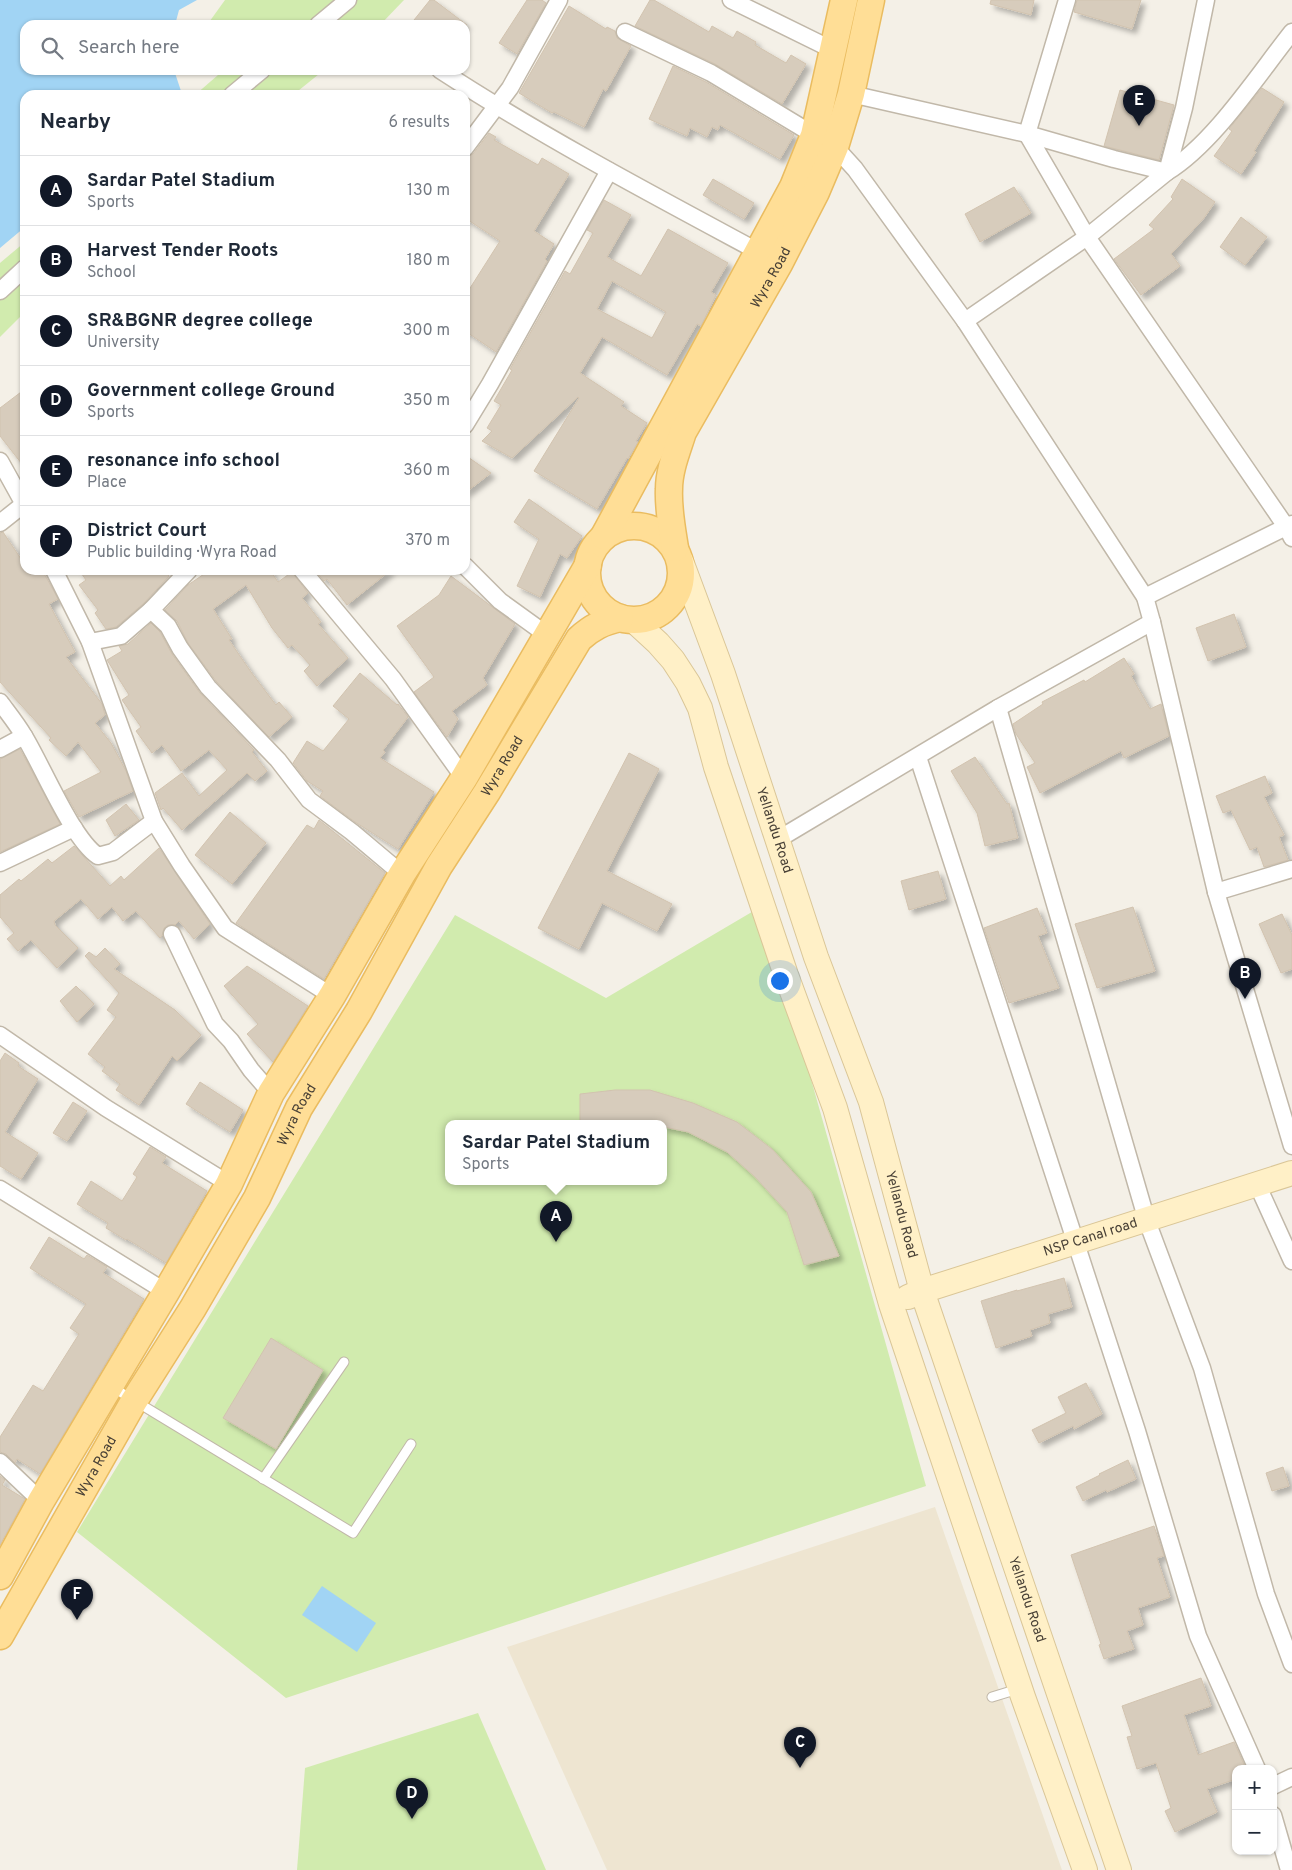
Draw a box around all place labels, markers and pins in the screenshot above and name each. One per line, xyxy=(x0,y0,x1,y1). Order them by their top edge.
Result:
pin: E xyxy=(1123,85,1155,126)
pin: B xyxy=(1229,958,1261,999)
pin: A xyxy=(540,1201,572,1242)
pin: F xyxy=(61,1579,93,1620)
pin: C xyxy=(784,1727,816,1768)
pin: D xyxy=(396,1778,428,1819)

